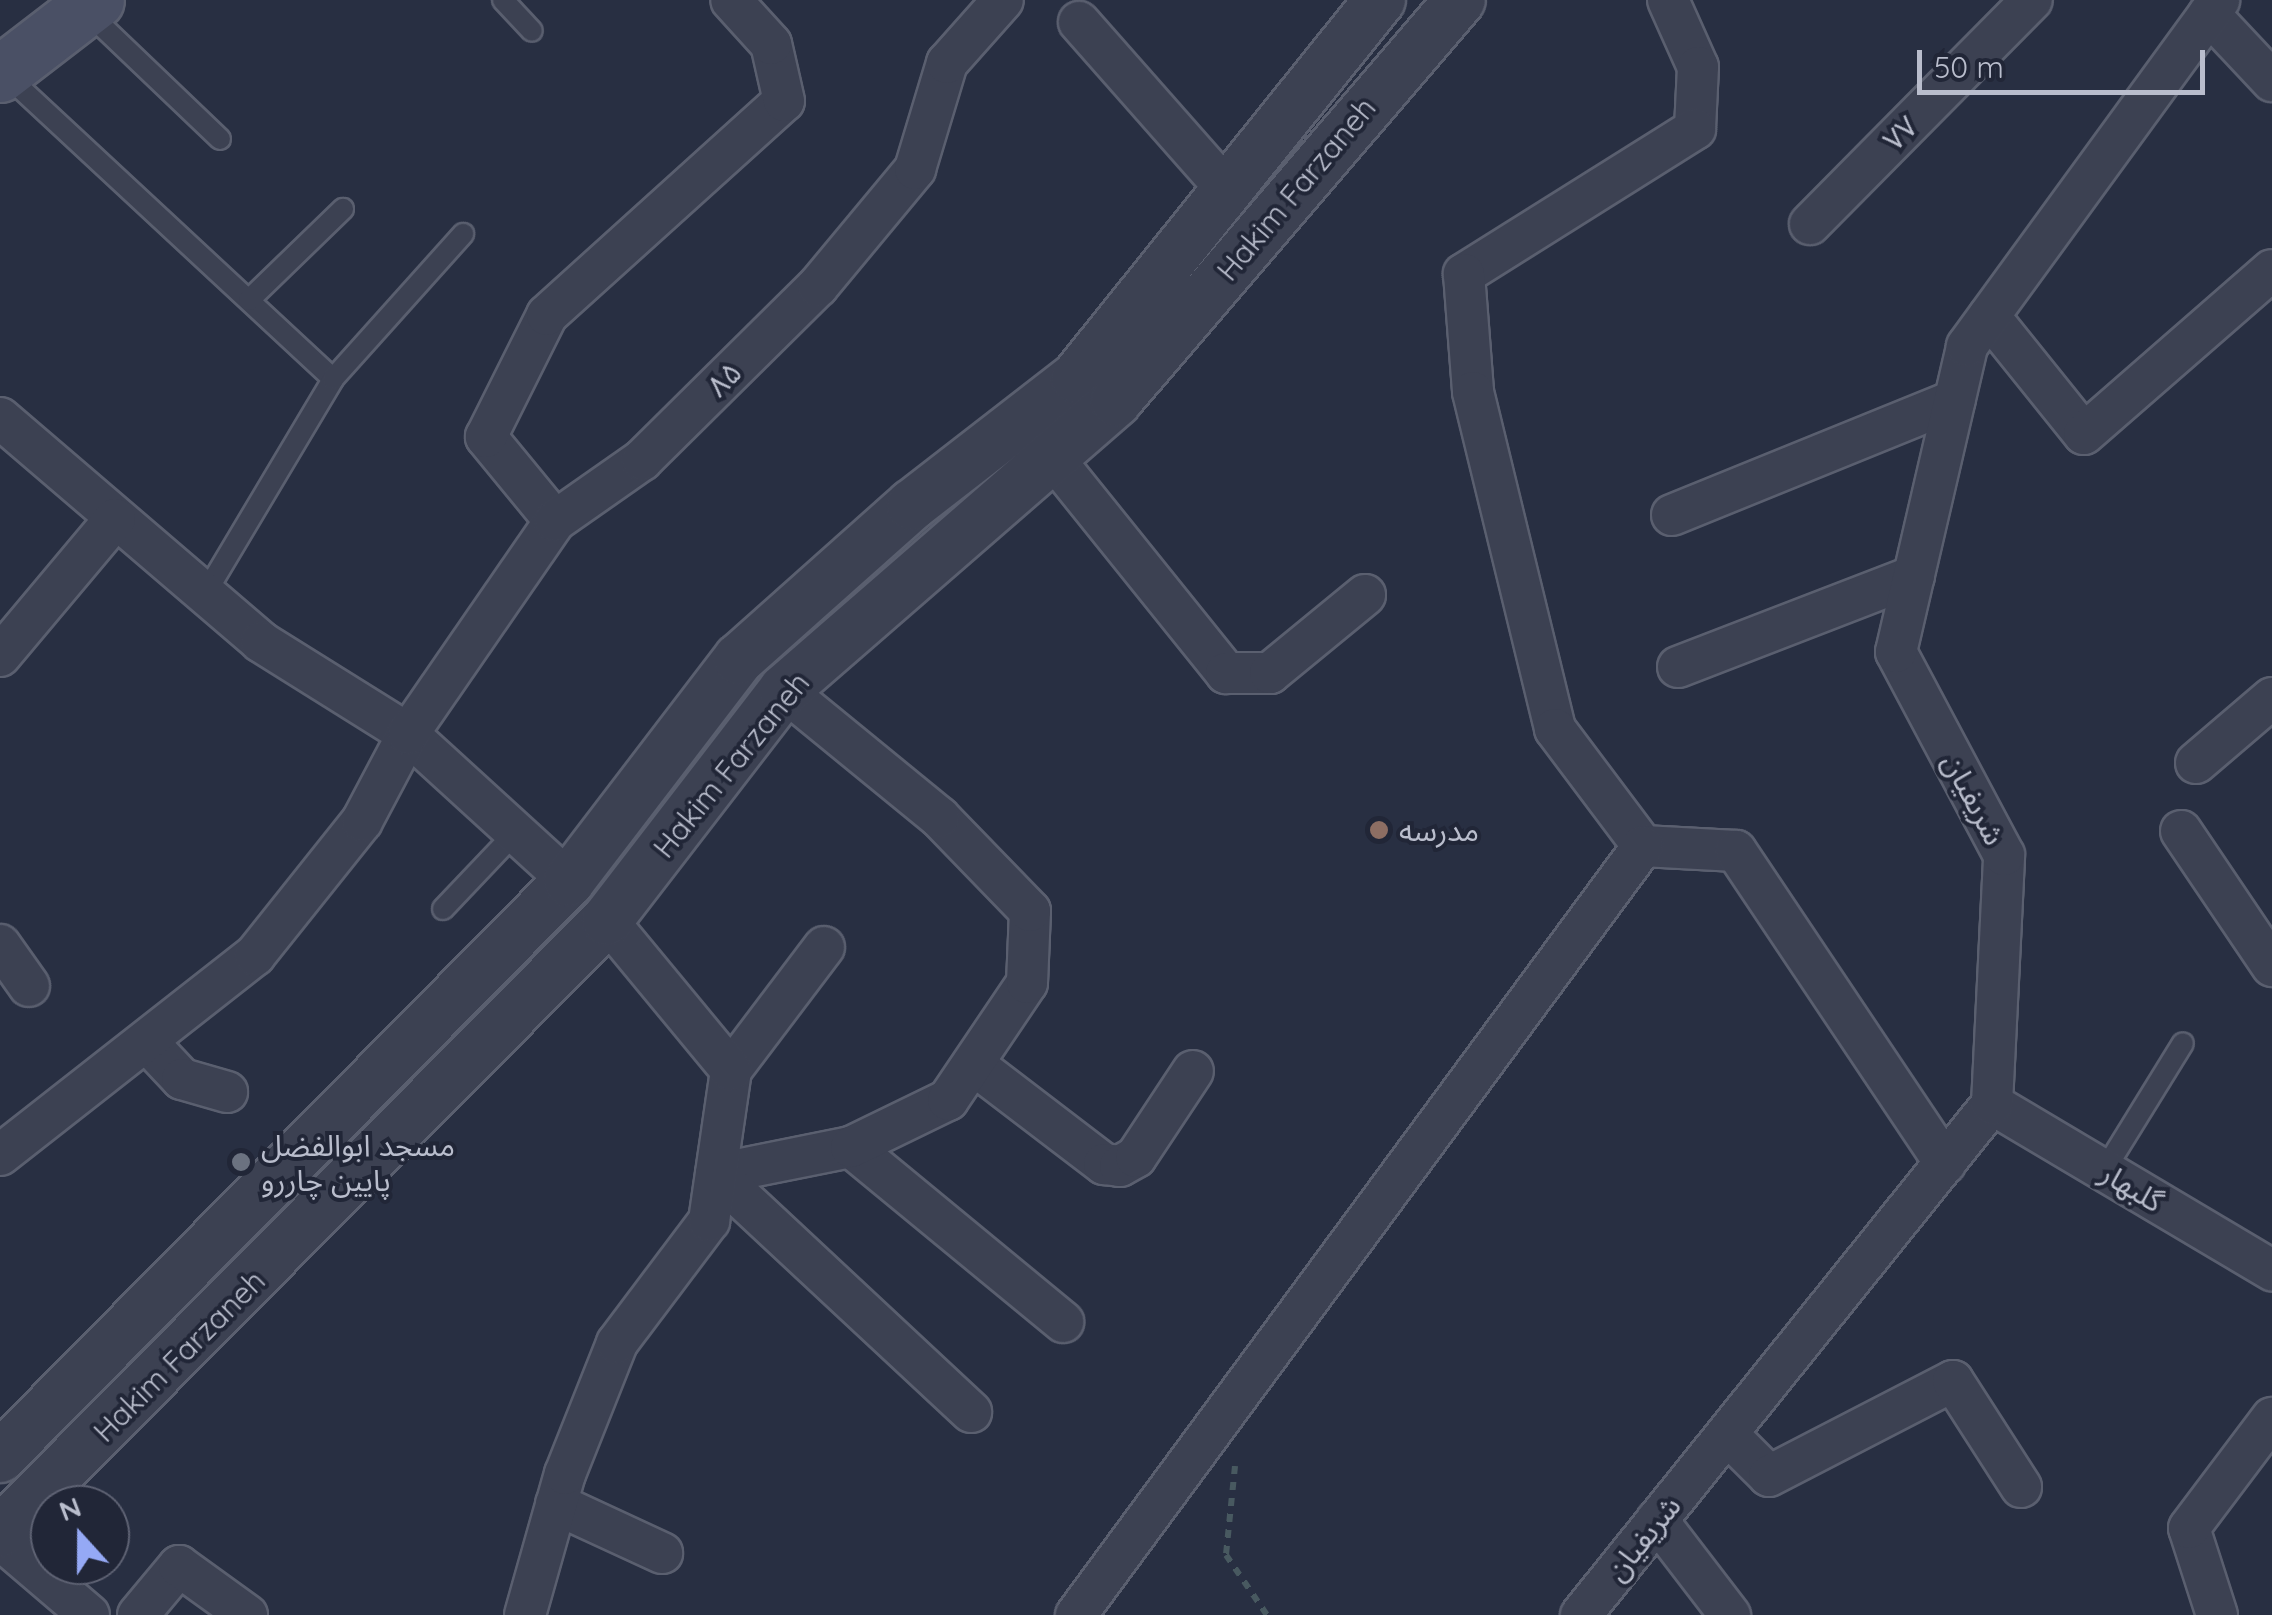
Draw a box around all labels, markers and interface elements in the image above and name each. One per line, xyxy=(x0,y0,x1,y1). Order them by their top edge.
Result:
scale bar xyxy=(1922,30,2210,92)
text: 50 m xyxy=(1934,48,2004,86)
street label: Hakim Farzaneh xyxy=(1209,90,1383,288)
street label: ۷۷ xyxy=(1875,108,1925,158)
street label: ۸۵ xyxy=(699,354,749,404)
street label: Hakim Farzaneh xyxy=(645,665,817,865)
street label: شریفیان xyxy=(1935,747,2013,851)
place label: مدرسه xyxy=(1399,812,1479,848)
marker: مدرسه xyxy=(1368,819,1390,841)
place label: مسجد ابوالفضل پایین چاررو xyxy=(261,1127,455,1198)
marker: مسجد ابوالفضل پایین چاررو xyxy=(230,1151,252,1173)
street label: گلبهار xyxy=(2094,1154,2170,1220)
street label: Hakim Farzaneh xyxy=(86,1263,272,1449)
north arrow xyxy=(30,1485,130,1585)
text: N xyxy=(54,1488,86,1528)
street label: شریفیان xyxy=(1598,1488,1688,1588)

